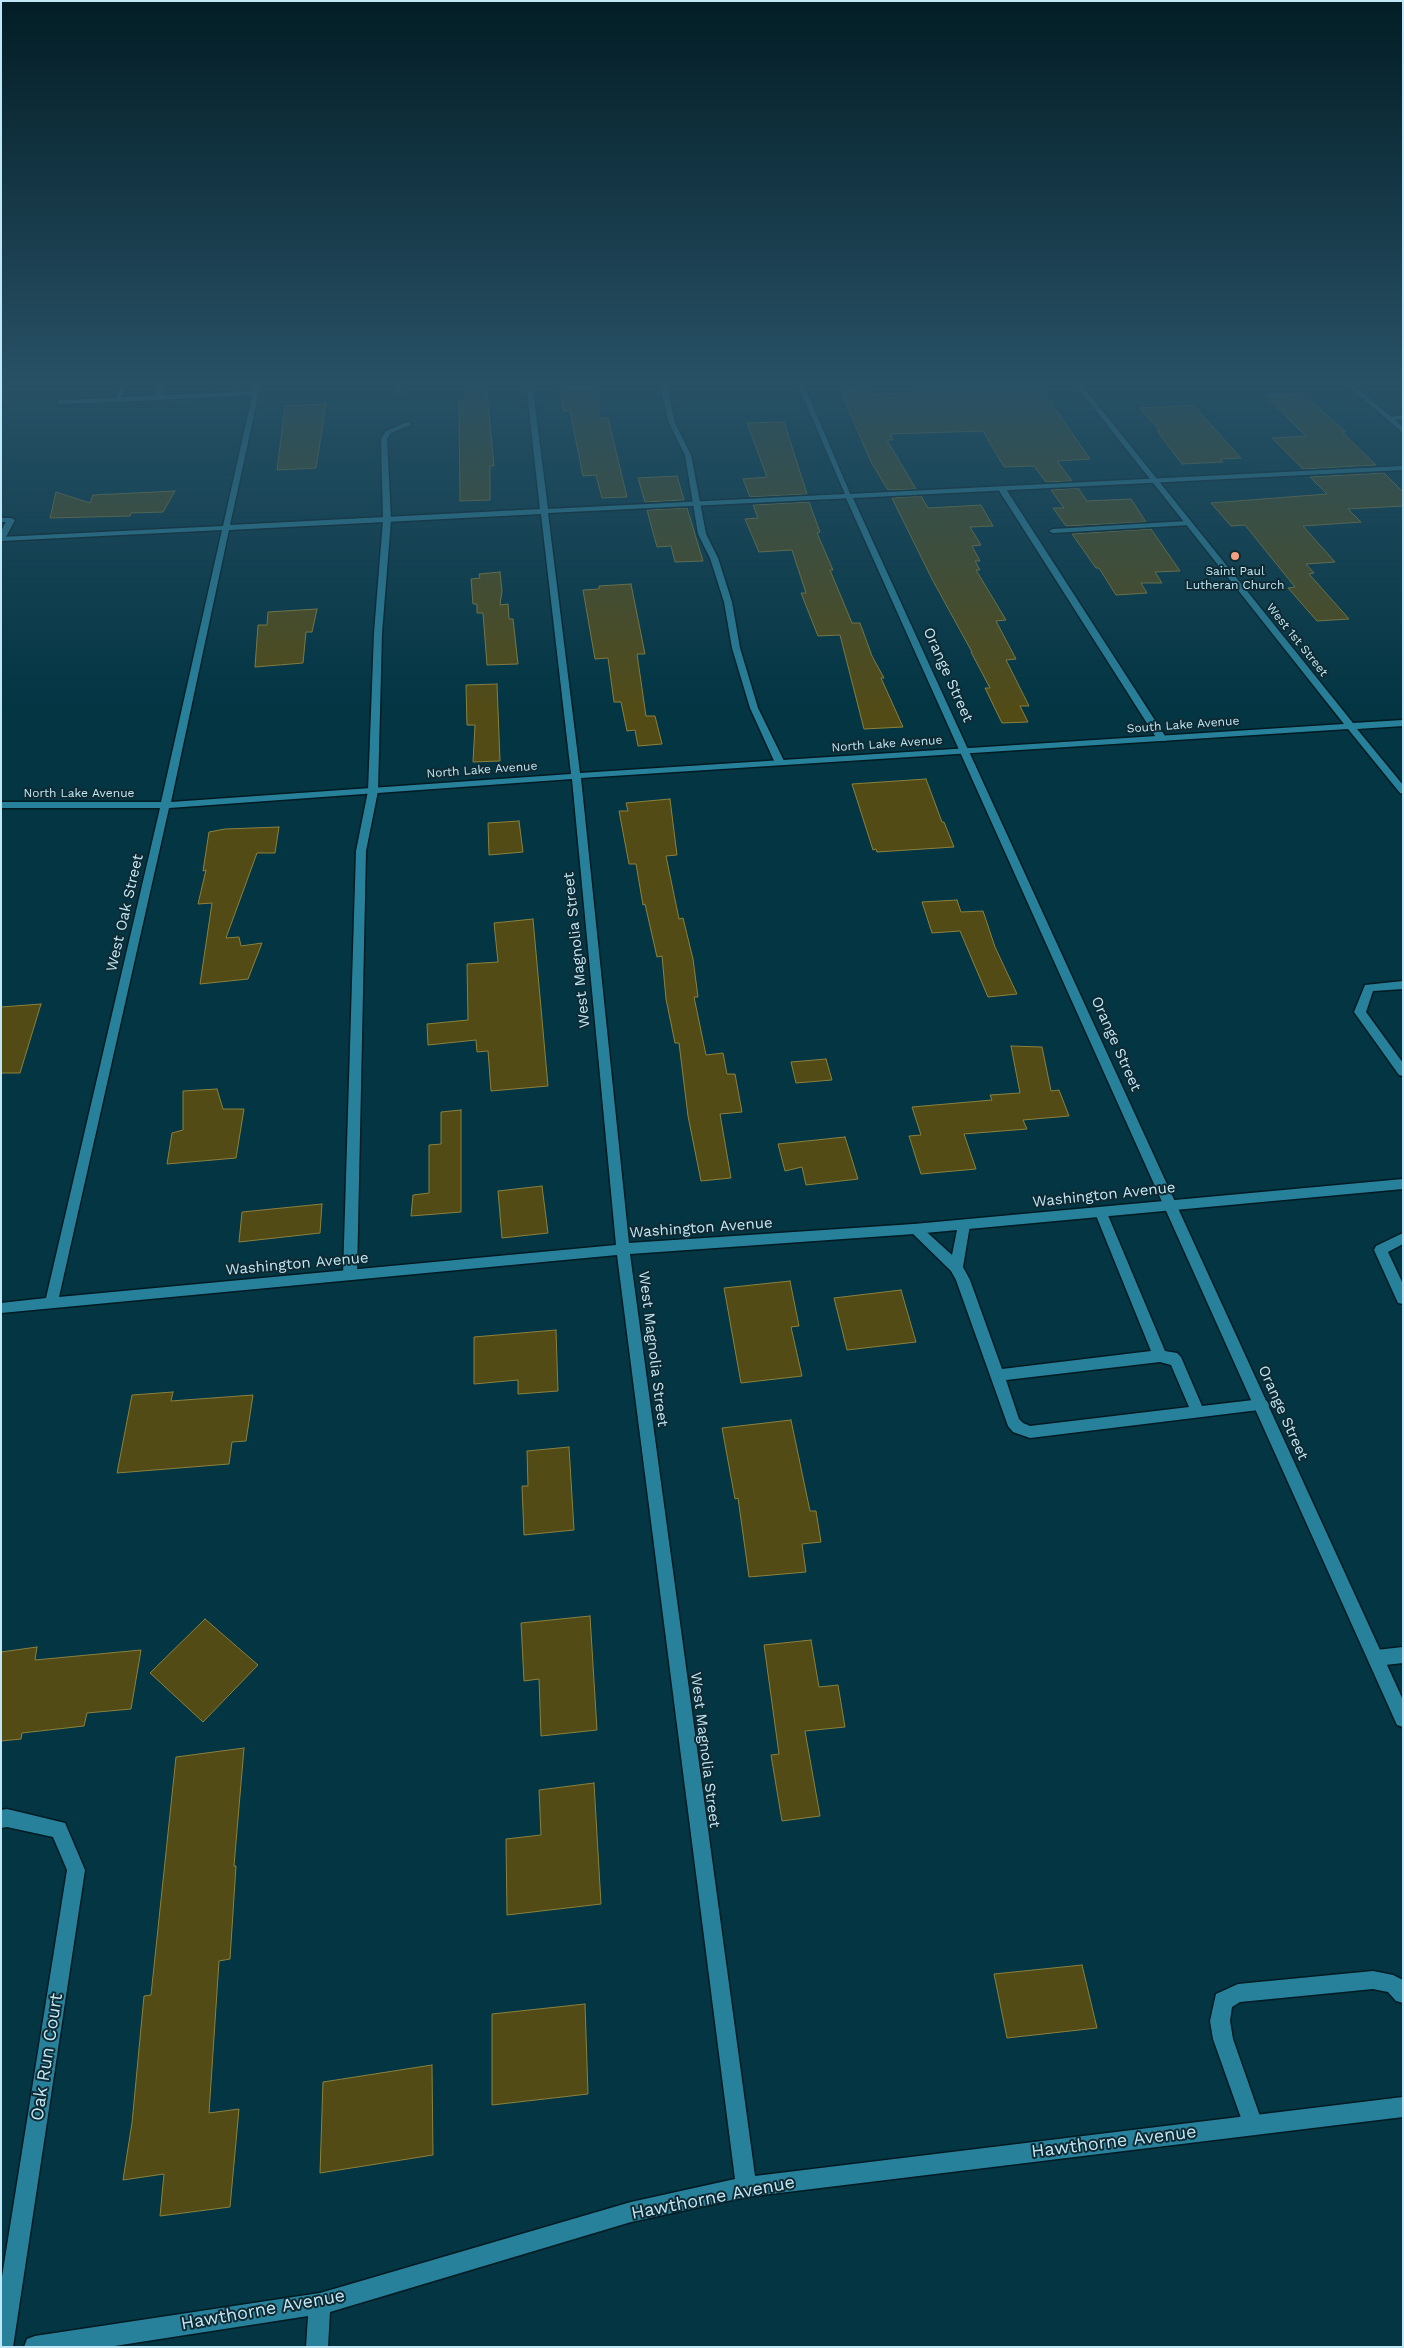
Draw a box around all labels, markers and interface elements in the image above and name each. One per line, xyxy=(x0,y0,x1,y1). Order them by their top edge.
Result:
marker: Saint Paul Lutheran Church xyxy=(1229,550,1241,562)
place label: Saint Paul Lutheran Church xyxy=(1186,564,1284,592)
street label: West 1st Street xyxy=(1263,601,1331,679)
street label: Orange Street xyxy=(919,625,977,725)
street label: South Lake Avenue xyxy=(1126,714,1240,736)
street label: North Lake Avenue xyxy=(831,733,943,755)
street label: North Lake Avenue xyxy=(426,759,538,781)
street label: North Lake Avenue xyxy=(23,786,135,800)
street label: West Oak Street xyxy=(103,852,147,974)
street label: West Magnolia Street xyxy=(560,871,594,1029)
street label: Orange Street xyxy=(1087,994,1145,1094)
street label: Washington Avenue xyxy=(1032,1179,1176,1211)
street label: Washington Avenue xyxy=(629,1214,773,1242)
street label: Washington Avenue xyxy=(225,1249,369,1279)
street label: West Magnolia Street xyxy=(635,1270,671,1428)
street label: Orange Street xyxy=(1254,1363,1312,1463)
street label: West Magnolia Street xyxy=(687,1671,723,1829)
street label: Oak Run Court xyxy=(26,1992,68,2122)
street label: Hawthorne Avenue xyxy=(1030,2121,1198,2163)
street label: Hawthorne Avenue xyxy=(629,2172,797,2224)
street label: Hawthorne Avenue xyxy=(179,2285,347,2335)

